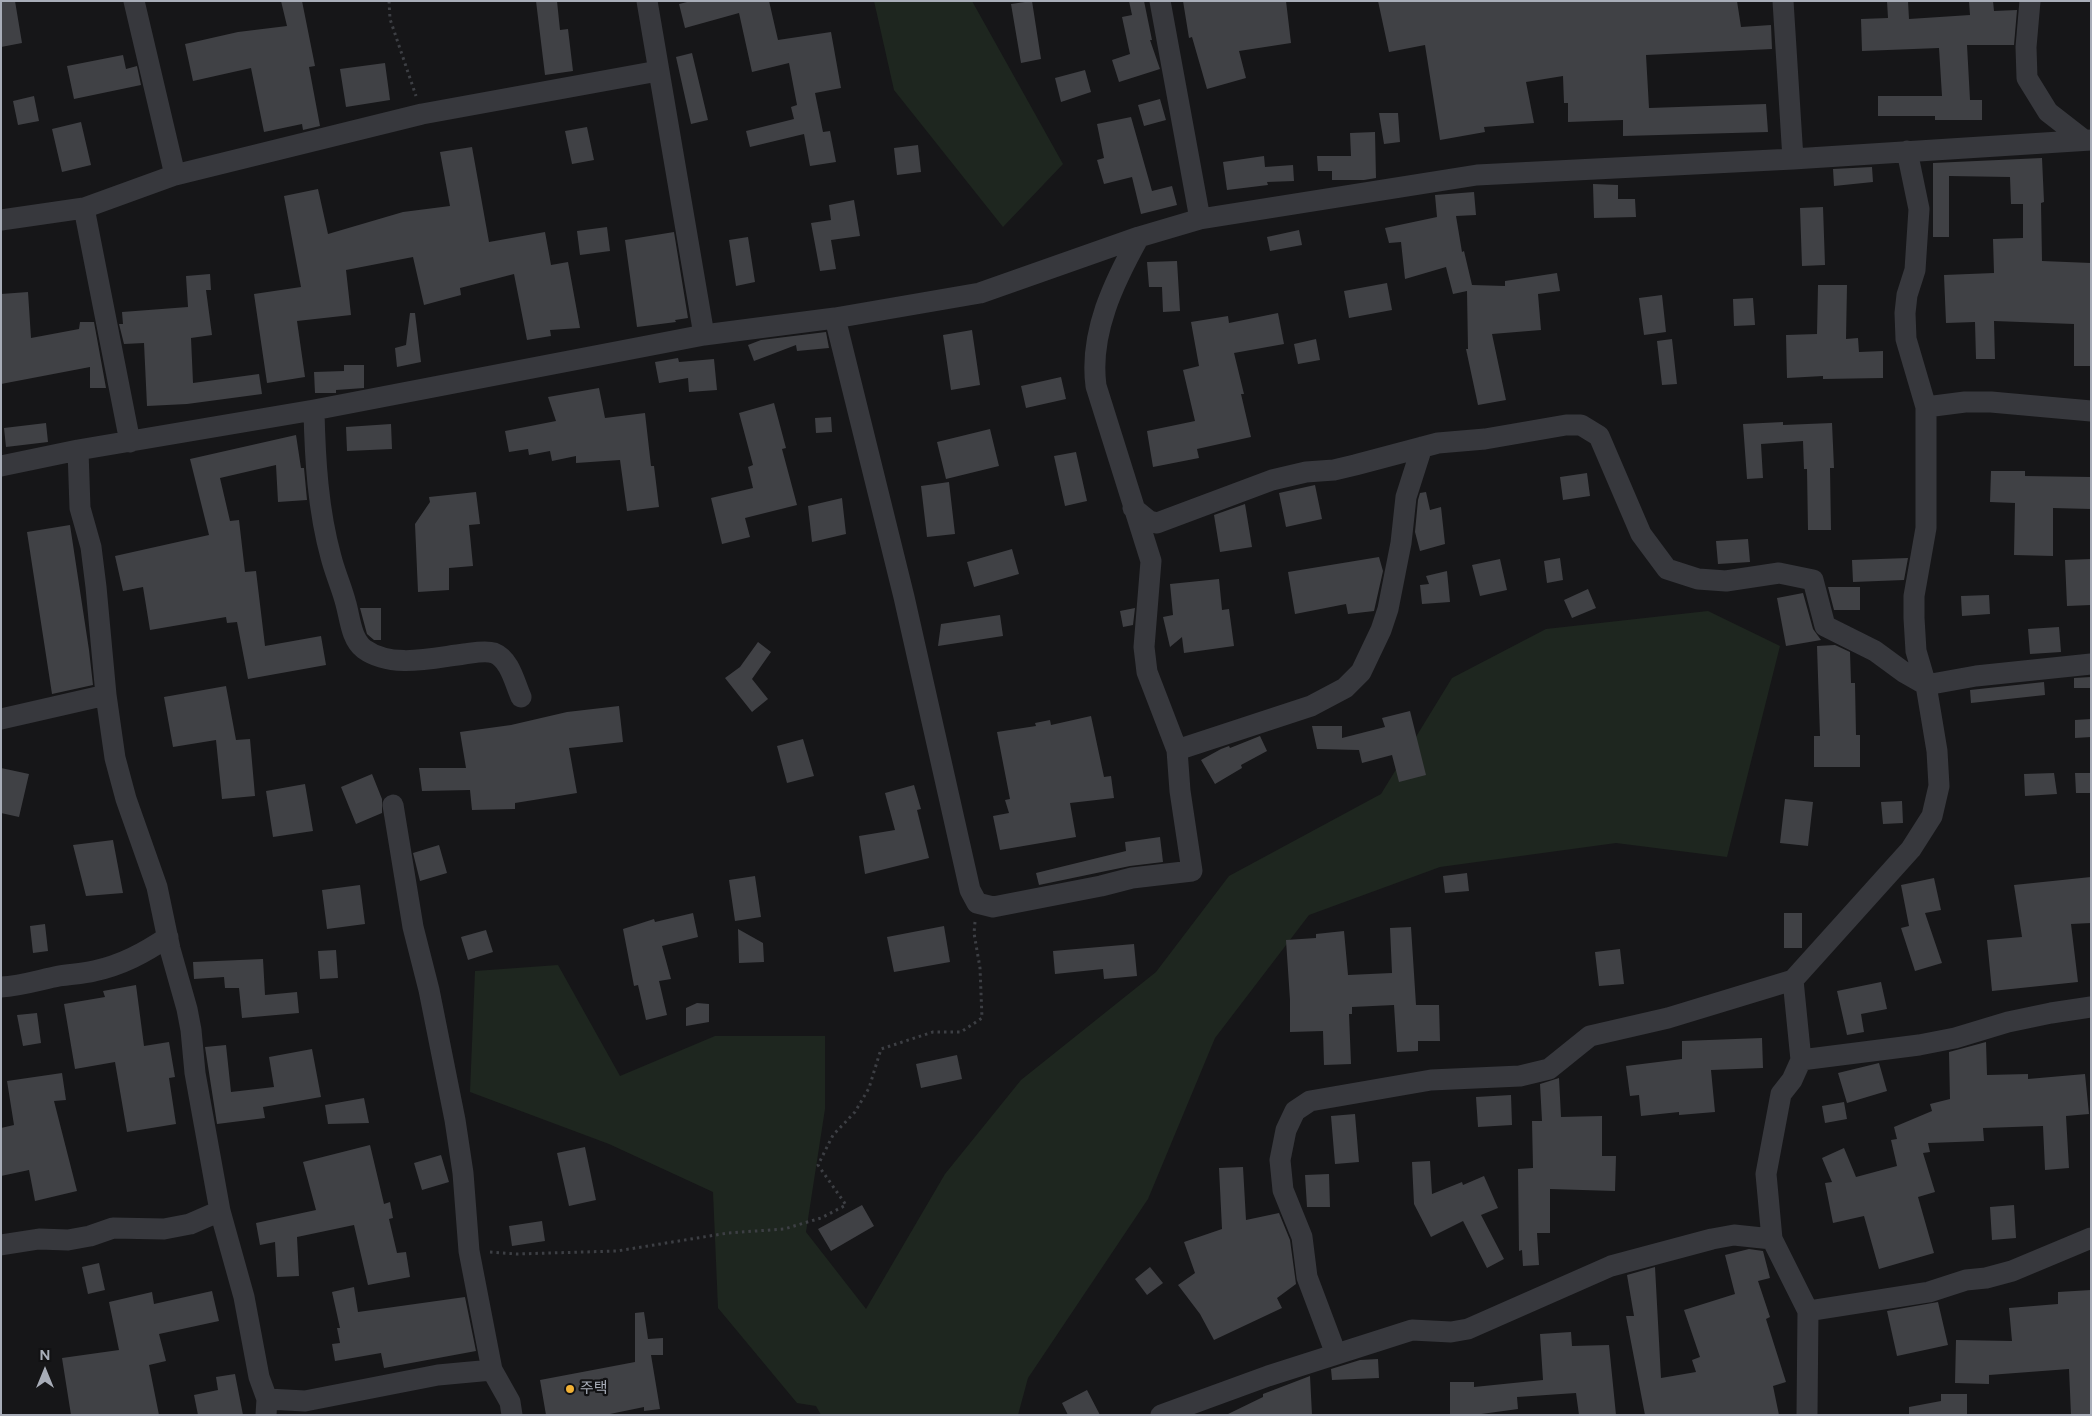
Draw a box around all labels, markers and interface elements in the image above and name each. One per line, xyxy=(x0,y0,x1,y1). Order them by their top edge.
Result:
north arrow xyxy=(20,1346,70,1396)
text: N xyxy=(40,1347,50,1364)
place label: 주택 xyxy=(580,1380,608,1398)
marker: 주택 xyxy=(564,1383,576,1395)

